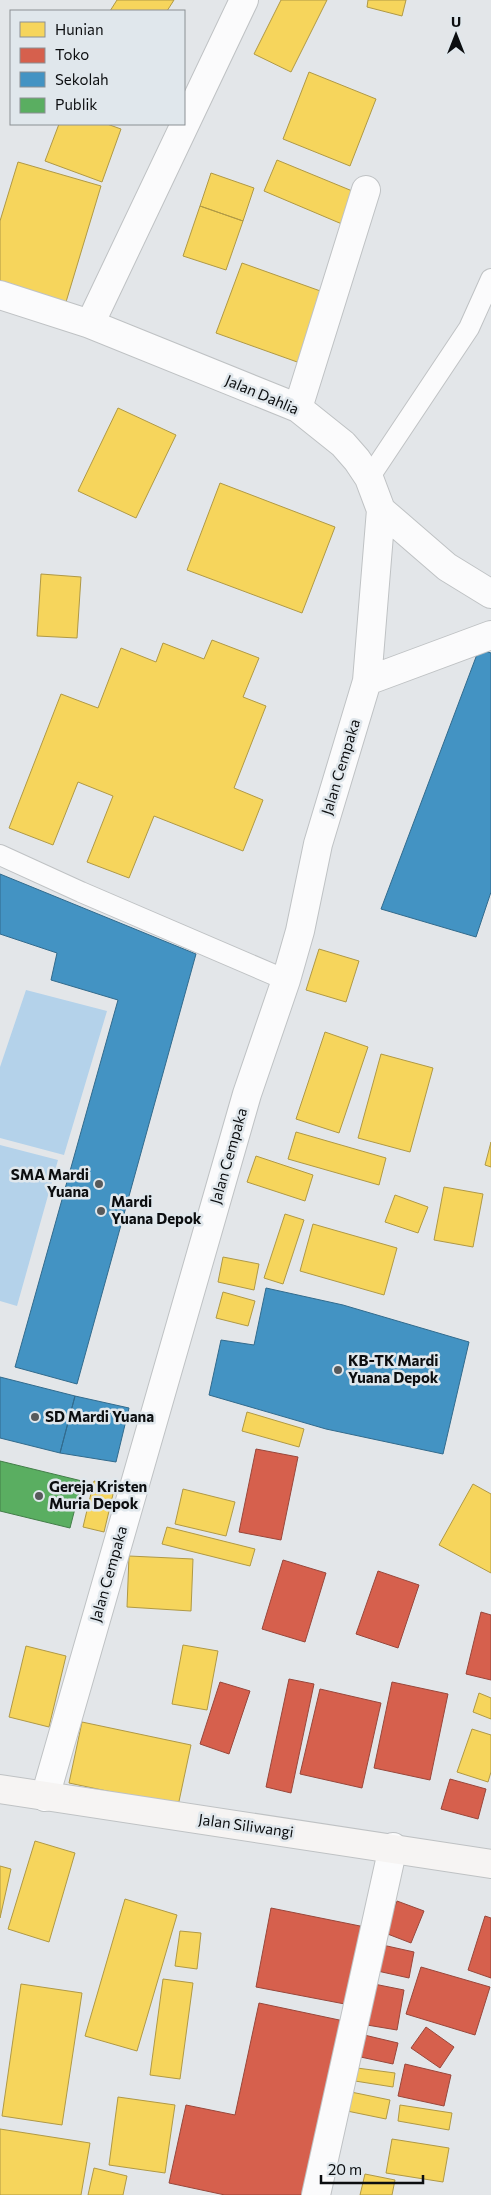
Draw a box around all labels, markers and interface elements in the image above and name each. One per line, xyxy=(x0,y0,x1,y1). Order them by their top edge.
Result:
legend xyxy=(10,10,185,125)
north arrow xyxy=(431,10,481,60)
text: U xyxy=(451,13,461,30)
text: Hunian xyxy=(55,20,104,38)
text: Toko xyxy=(55,45,89,63)
text: Sekolah xyxy=(55,70,109,88)
text: Publik xyxy=(55,95,97,113)
street label: Jalan Dahlia xyxy=(223,370,302,418)
street label: Jalan Cempaka xyxy=(317,717,363,817)
street label: Jalan Cempaka xyxy=(206,1106,250,1206)
place label: SMA Mardi Yuana xyxy=(11,1165,89,1200)
marker: SMA Mardi Yuana xyxy=(93,1178,105,1190)
place label: Mardi Yuana Depok xyxy=(111,1192,202,1227)
marker: Mardi Yuana Depok xyxy=(95,1205,107,1217)
place label: KB-TK Mardi Yuana Depok xyxy=(348,1351,439,1386)
marker: KB-TK Mardi Yuana Depok xyxy=(332,1364,344,1376)
place label: SD Mardi Yuana xyxy=(45,1407,154,1425)
marker: SD Mardi Yuana xyxy=(29,1411,41,1423)
place label: Gereja Kristen Muria Depok xyxy=(49,1477,147,1512)
marker: Gereja Kristen Muria Depok xyxy=(33,1490,45,1502)
street label: Jalan Cempaka xyxy=(86,1524,130,1624)
street label: Jalan Siliwangi xyxy=(197,1809,295,1841)
scale bar xyxy=(321,2152,424,2184)
text: 20 m xyxy=(328,2160,362,2178)

